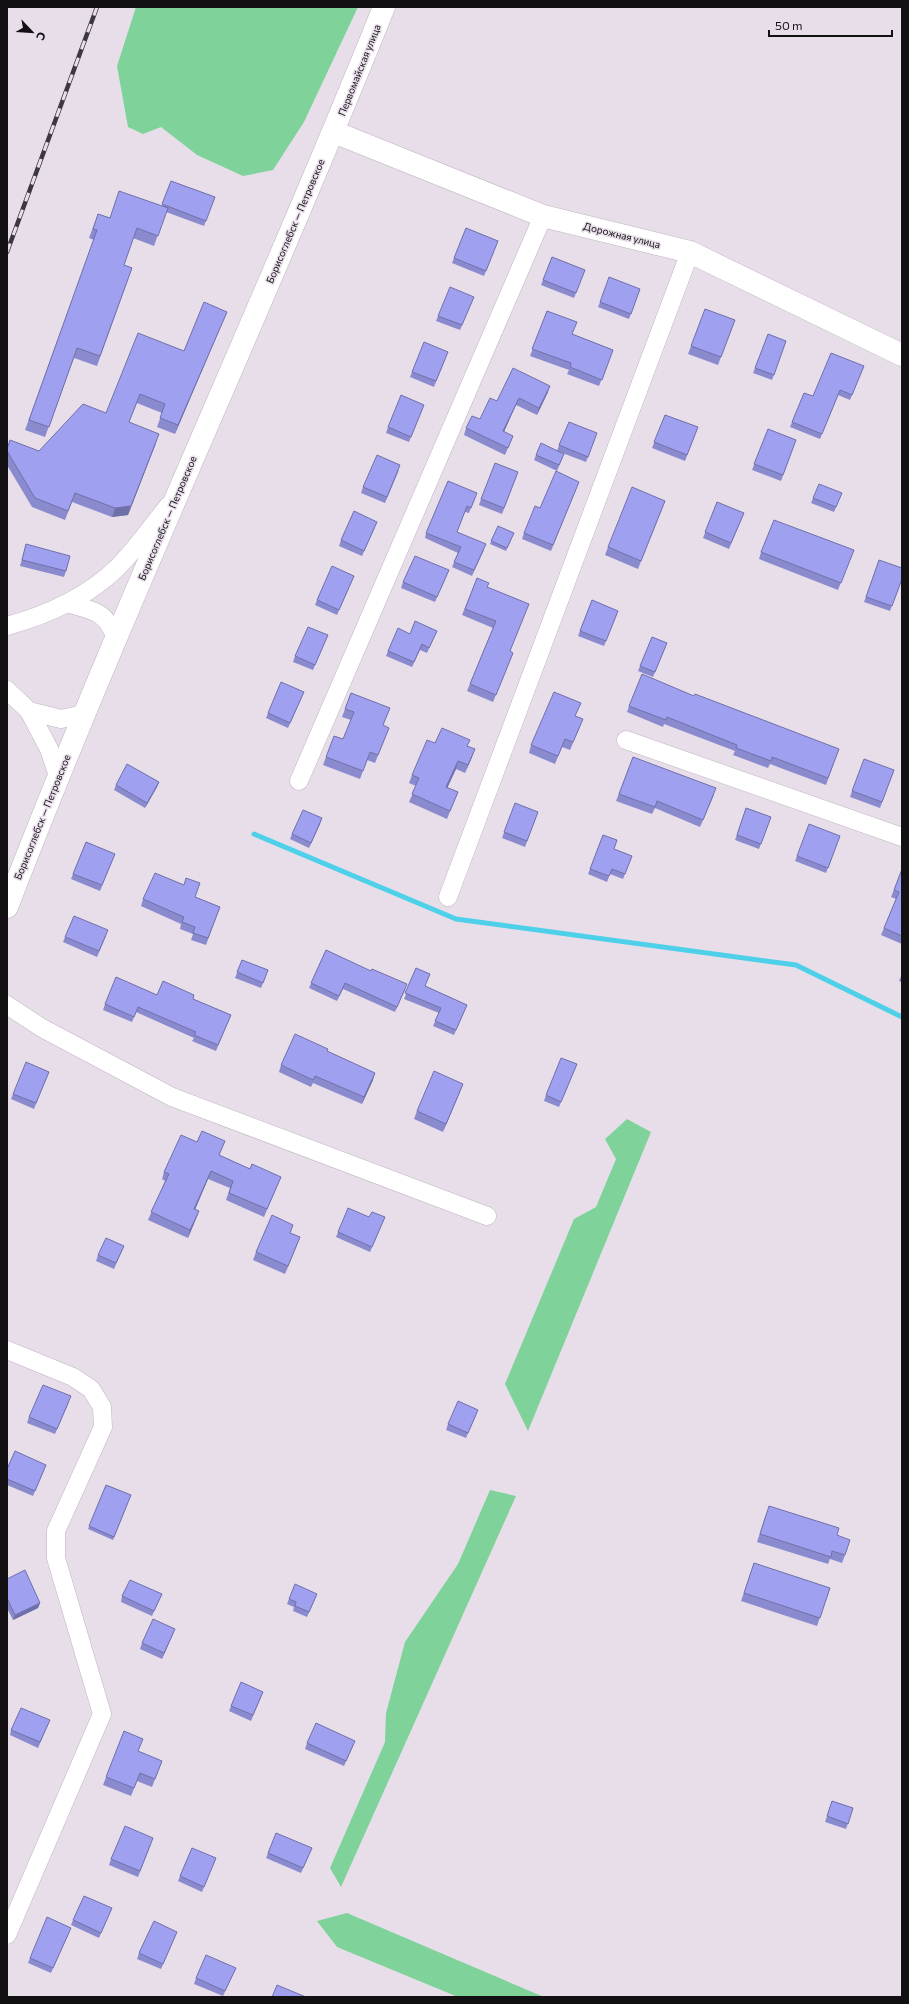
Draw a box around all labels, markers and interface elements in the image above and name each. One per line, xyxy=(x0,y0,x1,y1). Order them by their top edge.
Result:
north arrow xyxy=(12,12,52,52)
scale bar xyxy=(769,12,892,38)
text: 50 m xyxy=(775,18,803,32)
street label: Первомайская улица xyxy=(335,22,383,118)
text: С xyxy=(34,30,49,43)
street label: Борисоглебск — Петровское xyxy=(263,157,327,285)
street label: Дорожная улица xyxy=(582,220,662,250)
street label: Борисоглебск — Петровское xyxy=(135,454,199,582)
street label: Борисоглебск — Петровское xyxy=(11,753,73,881)

